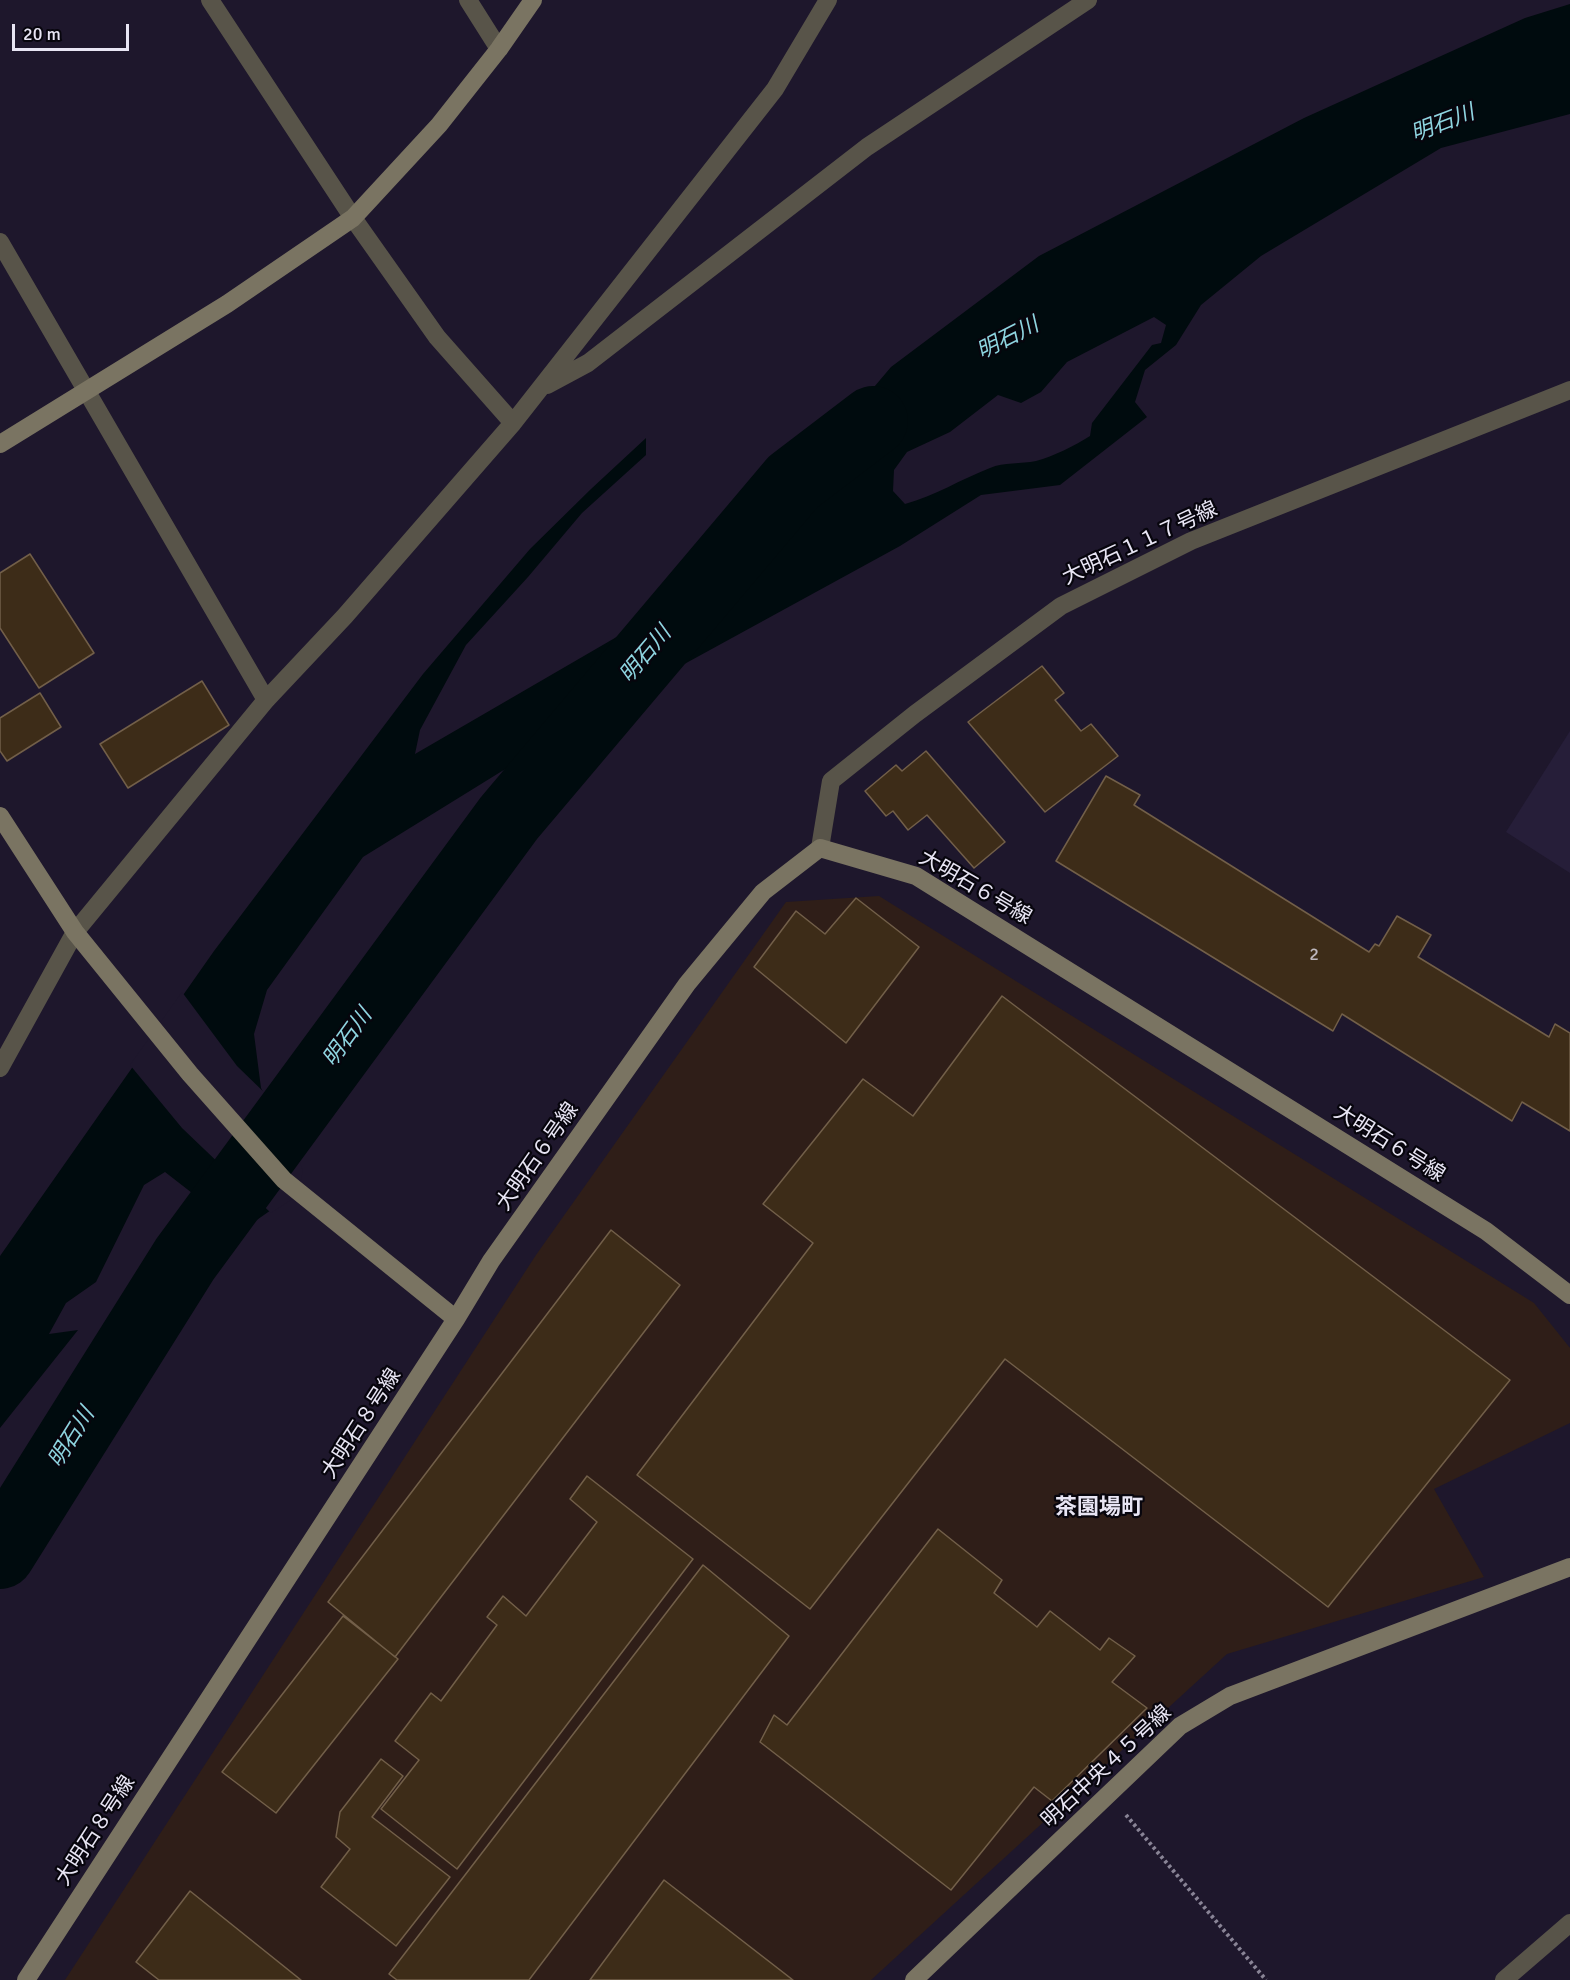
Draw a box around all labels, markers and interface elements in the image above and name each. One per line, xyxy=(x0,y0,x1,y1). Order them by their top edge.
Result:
scale bar xyxy=(15,12,132,50)
text: 20 m xyxy=(23,23,61,45)
water label: 明石川 xyxy=(1407,100,1479,148)
water label: 明石川 xyxy=(973,312,1043,366)
street label: 大明石１１７号線 xyxy=(1059,497,1221,591)
water label: 明石川 xyxy=(615,621,677,689)
street label: 大明石６号線 xyxy=(914,846,1036,930)
house number: 2 xyxy=(1309,944,1319,966)
water label: 明石川 xyxy=(318,1004,378,1072)
street label: 大明石６号線 xyxy=(492,1098,584,1216)
street label: 大明石６号線 xyxy=(1329,1100,1449,1188)
street label: 大明石８号線 xyxy=(317,1364,407,1484)
water label: 明石川 xyxy=(43,1403,101,1473)
district label: 茶園場町 xyxy=(1055,1495,1143,1521)
street label: 明石中央４５号線 xyxy=(1037,1700,1177,1834)
street label: 大明石８号線 xyxy=(51,1771,141,1891)

